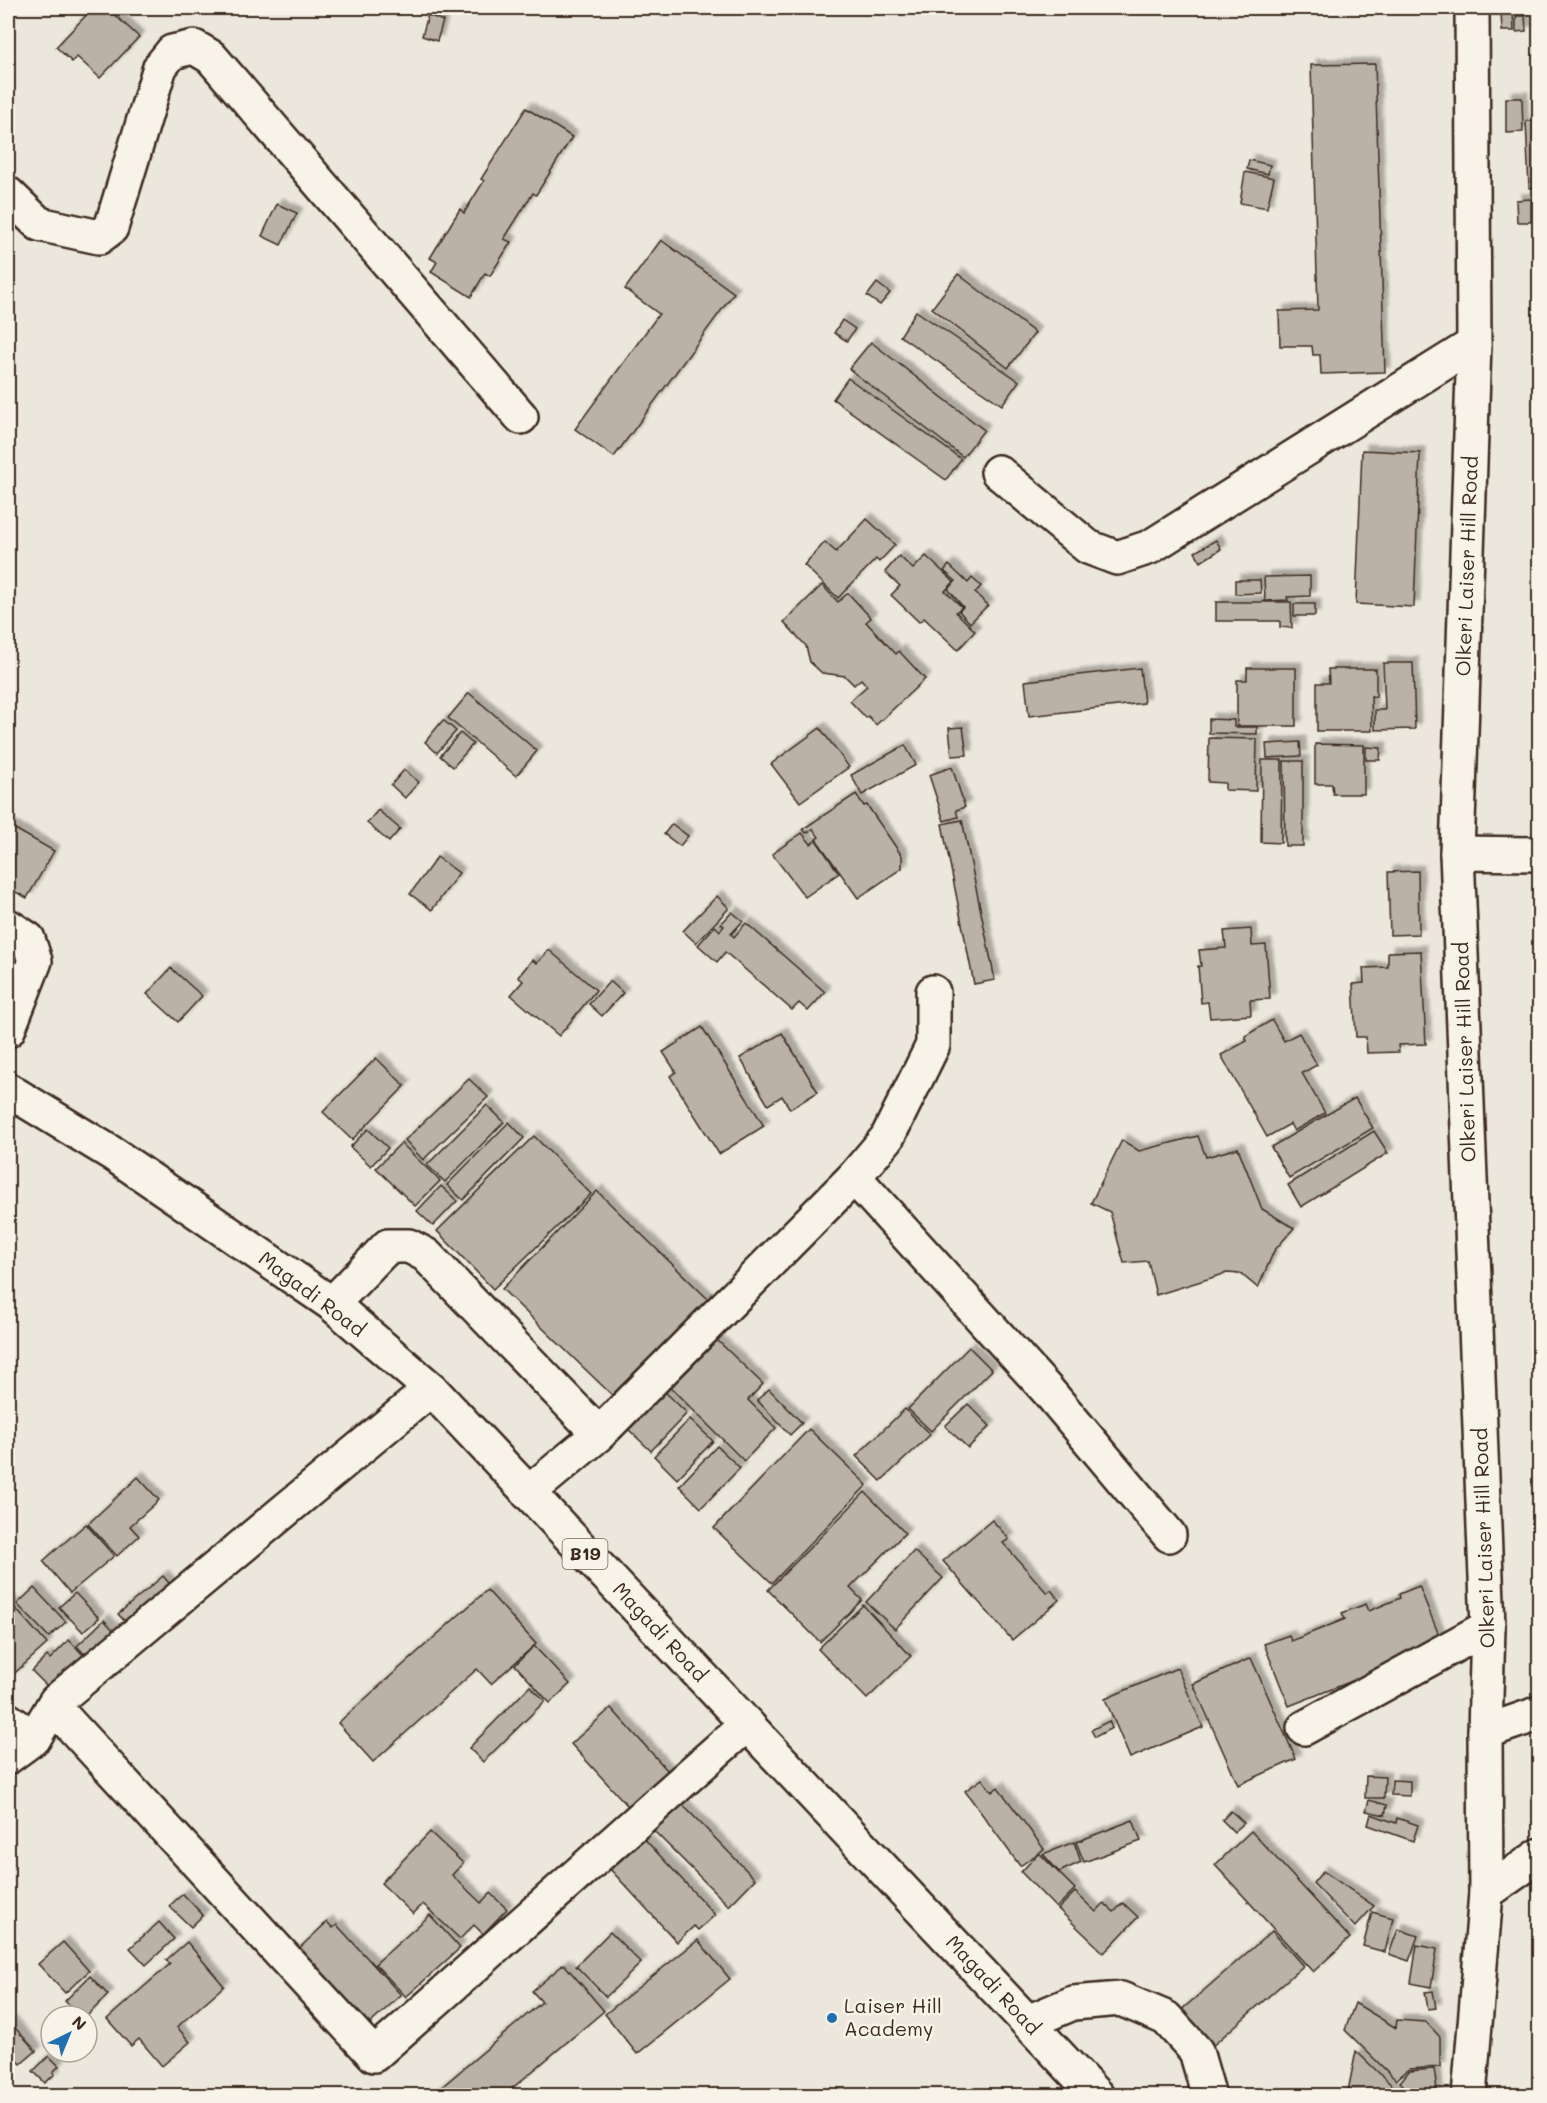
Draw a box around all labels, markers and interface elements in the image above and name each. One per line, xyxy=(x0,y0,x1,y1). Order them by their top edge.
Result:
street label: Olkeri Laiser Hill Road xyxy=(1449,455,1483,677)
street label: Olkeri Laiser Hill Road xyxy=(1447,941,1481,1163)
street label: Magadi Road xyxy=(254,1244,371,1342)
street label: Olkeri Laiser Hill Road xyxy=(1466,1427,1500,1649)
road number: B19 xyxy=(562,1539,608,1569)
street label: Magadi Road xyxy=(608,1576,714,1687)
street label: Magadi Road xyxy=(941,1929,1047,2040)
place label: Laiser Hill Academy xyxy=(844,1992,942,2041)
north arrow xyxy=(39,2004,99,2064)
text: N xyxy=(68,2011,91,2034)
marker: Laiser Hill Academy xyxy=(825,2011,839,2025)

